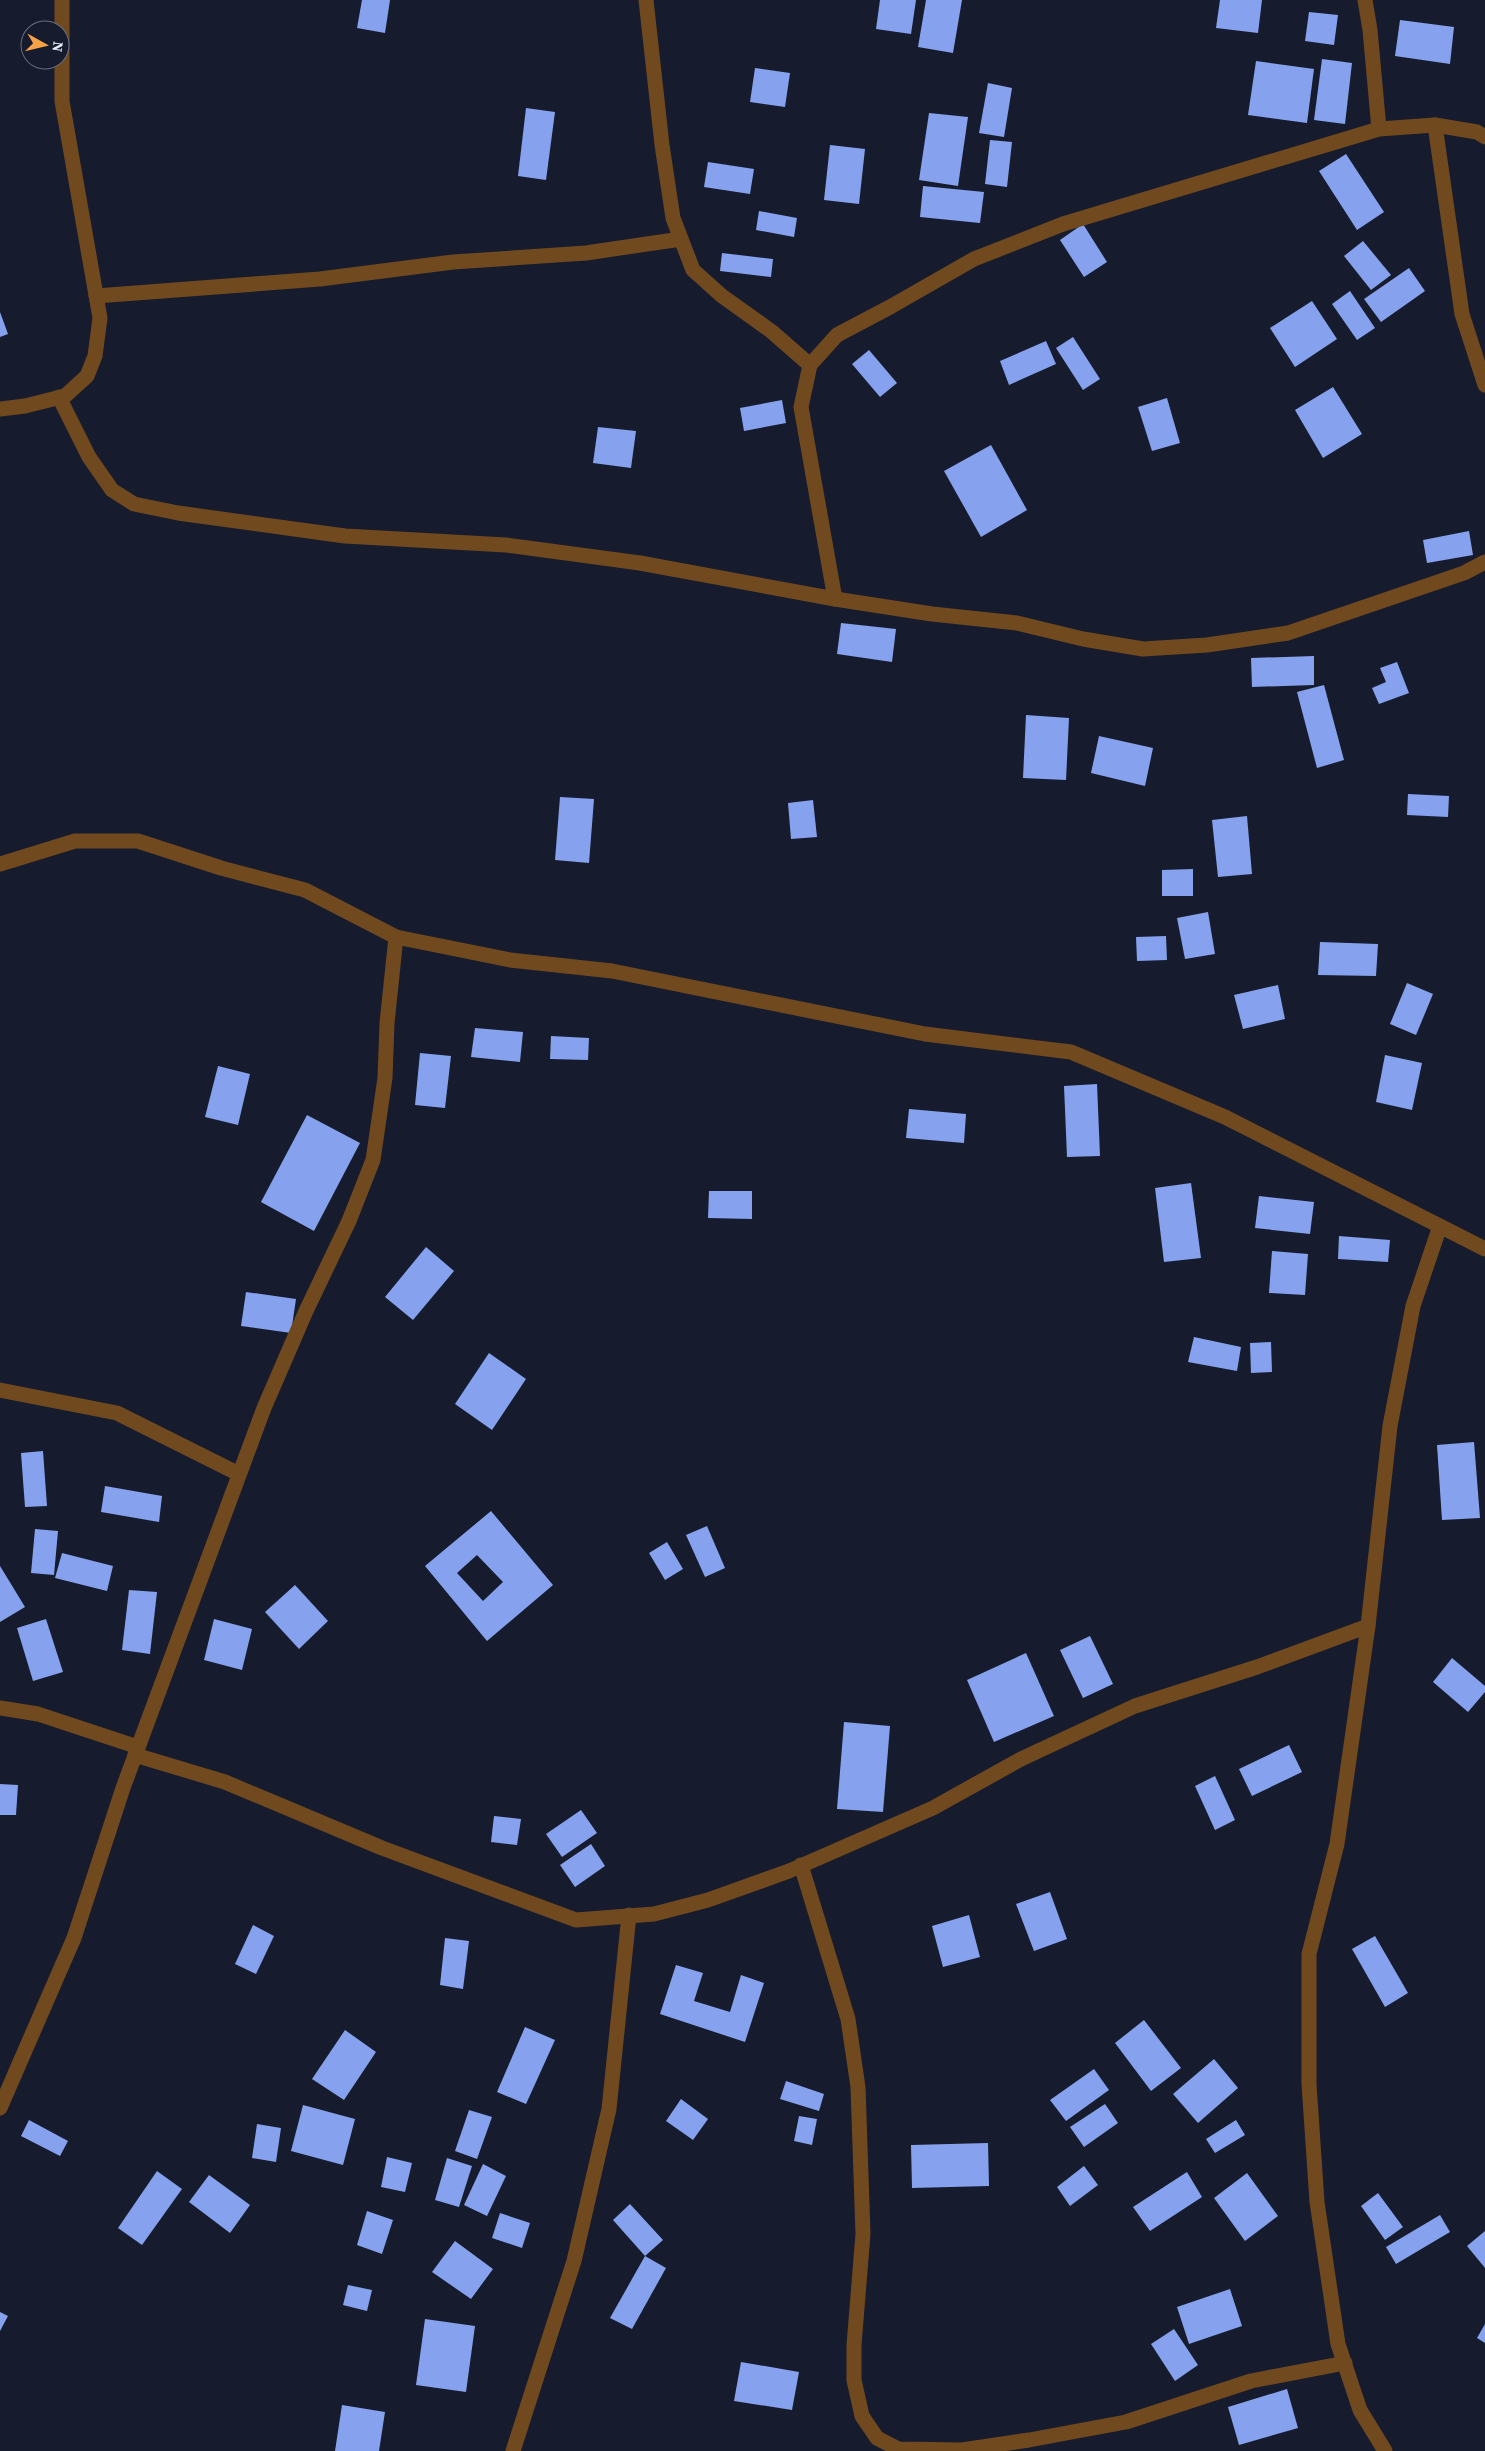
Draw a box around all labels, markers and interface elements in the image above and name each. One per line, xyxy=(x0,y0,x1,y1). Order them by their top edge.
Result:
north arrow xyxy=(20,20,70,70)
text: N xyxy=(47,40,68,53)

